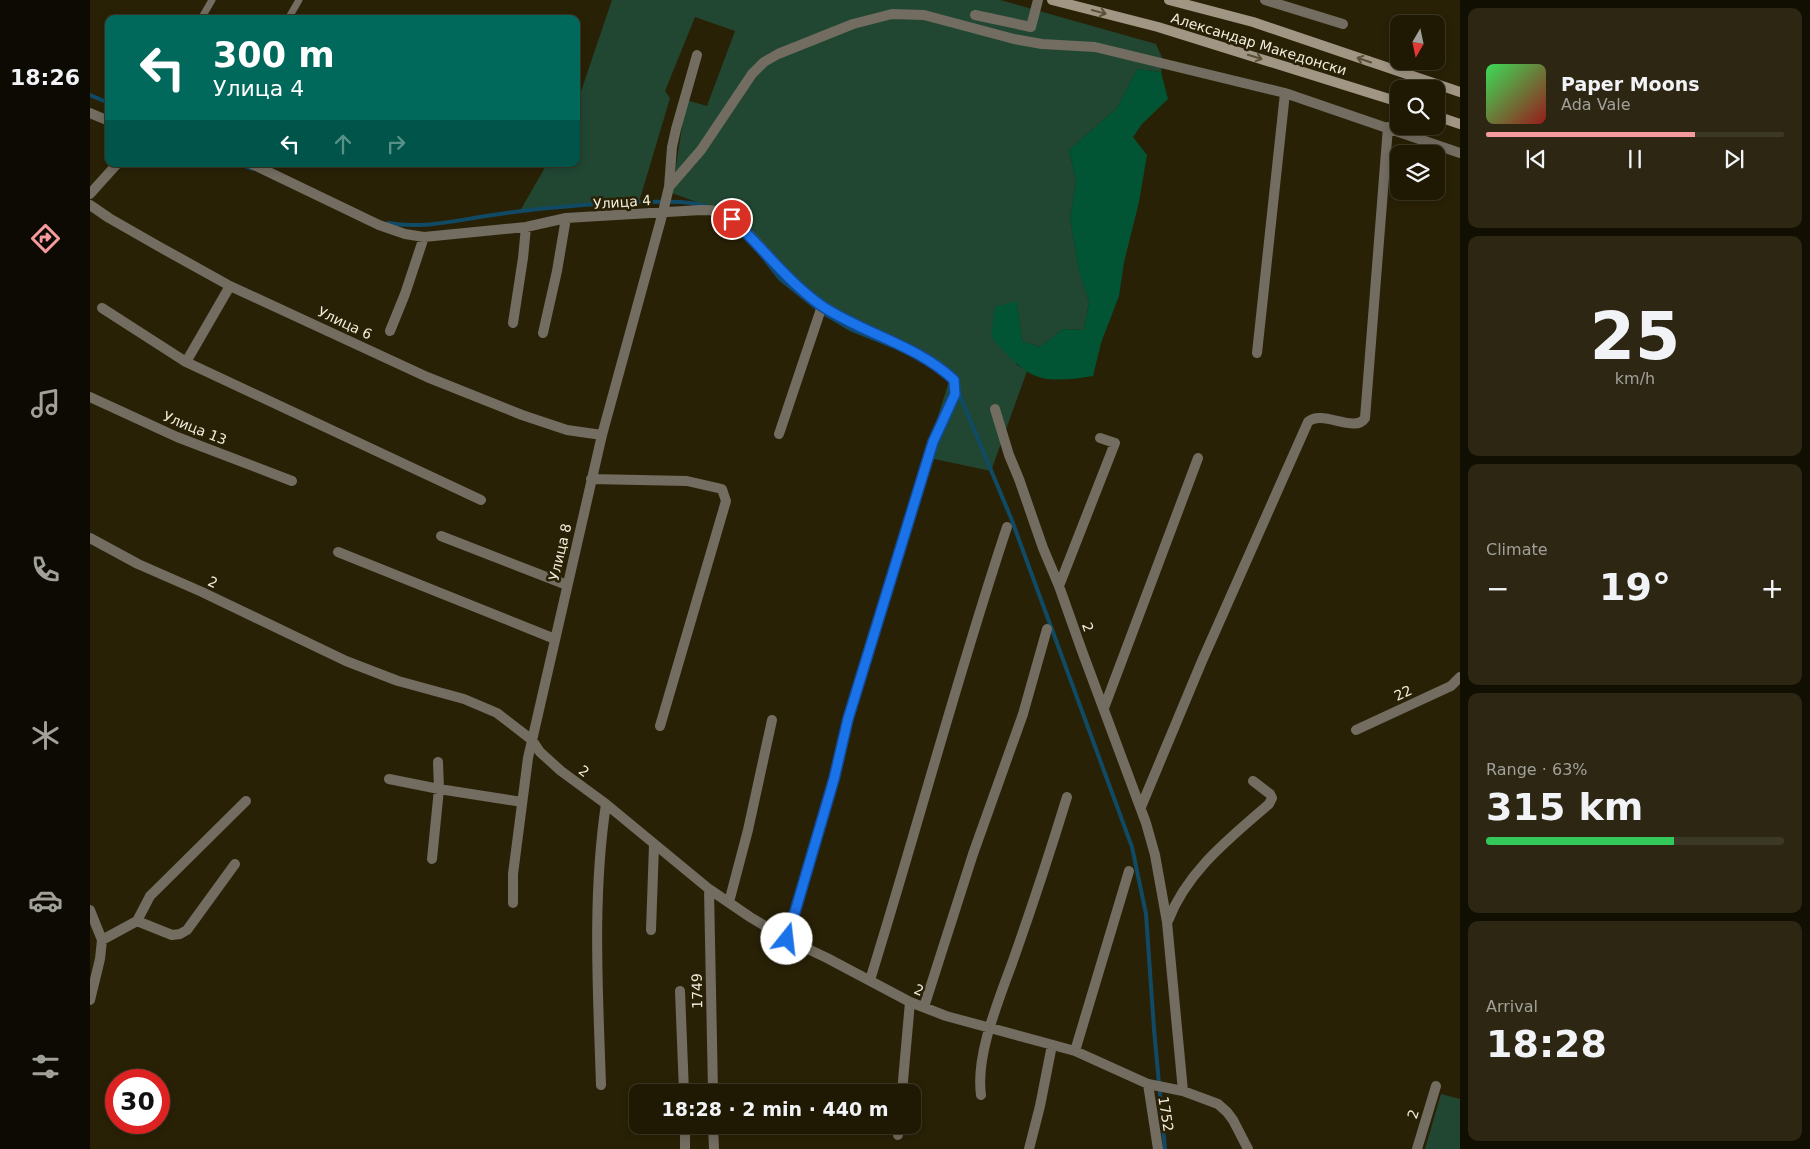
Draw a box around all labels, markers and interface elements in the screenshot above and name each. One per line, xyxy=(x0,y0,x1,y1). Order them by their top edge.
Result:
one-way arrow xyxy=(1090,8,1106,17)
street label: Александар Македонски xyxy=(1169,10,1349,78)
north arrow xyxy=(1390,15,1445,70)
map controls xyxy=(1390,15,1445,200)
icon: left xyxy=(130,35,195,100)
text: 300 m xyxy=(213,35,335,75)
one-way arrow xyxy=(1247,53,1263,63)
one-way arrow xyxy=(1357,55,1372,64)
text: 18:26 xyxy=(10,65,80,90)
text: Paper Moons xyxy=(1561,73,1700,95)
text: Улица 4 xyxy=(213,76,304,101)
button: search xyxy=(1390,80,1445,135)
text: Ada Vale xyxy=(1561,95,1631,114)
icon: left xyxy=(276,130,304,158)
icon: ahead xyxy=(329,130,357,158)
icon: right xyxy=(382,130,410,158)
button: layers xyxy=(1390,145,1445,200)
icon: previous xyxy=(1522,145,1550,173)
icon: pause xyxy=(1621,145,1649,173)
icon: next xyxy=(1720,145,1748,173)
street label: Улица 4 xyxy=(592,192,652,212)
pin xyxy=(711,198,753,240)
icon: arrive xyxy=(718,205,746,233)
icon: directions xyxy=(28,221,63,256)
text: 25 xyxy=(1590,299,1680,374)
street label: Улица 6 xyxy=(315,303,375,343)
text: km/h xyxy=(1615,369,1655,388)
icon: music xyxy=(28,386,63,421)
street label: Улица 13 xyxy=(161,408,229,448)
street label: Улица 8 xyxy=(546,522,574,582)
text: Climate xyxy=(1486,540,1548,559)
icon: phone xyxy=(28,552,63,587)
text: 19° xyxy=(1599,565,1671,609)
text: − xyxy=(1486,572,1509,605)
text: + xyxy=(1761,572,1784,605)
street label: 2 xyxy=(206,573,220,591)
street label: 2 xyxy=(1079,620,1097,634)
street label: 22 xyxy=(1392,682,1414,704)
icon: climate xyxy=(28,718,63,753)
text: Range · 63% xyxy=(1486,760,1588,779)
street label: 2 xyxy=(576,762,592,780)
text: 315 km xyxy=(1486,785,1643,829)
icon: car xyxy=(28,883,63,918)
position arrow xyxy=(760,912,812,964)
street label: 1749 xyxy=(689,973,705,1009)
street label: 2 xyxy=(912,981,926,999)
text: Arrival xyxy=(1486,997,1538,1016)
text: 18:28 xyxy=(1486,1022,1607,1066)
icon: filters xyxy=(28,1049,63,1084)
speed limit sign: 30 xyxy=(105,1069,170,1134)
street label: 1752 xyxy=(1155,1095,1177,1133)
text: 18:28 · 2 min · 440 m xyxy=(661,1098,889,1120)
street label: 2 xyxy=(1404,1107,1422,1121)

